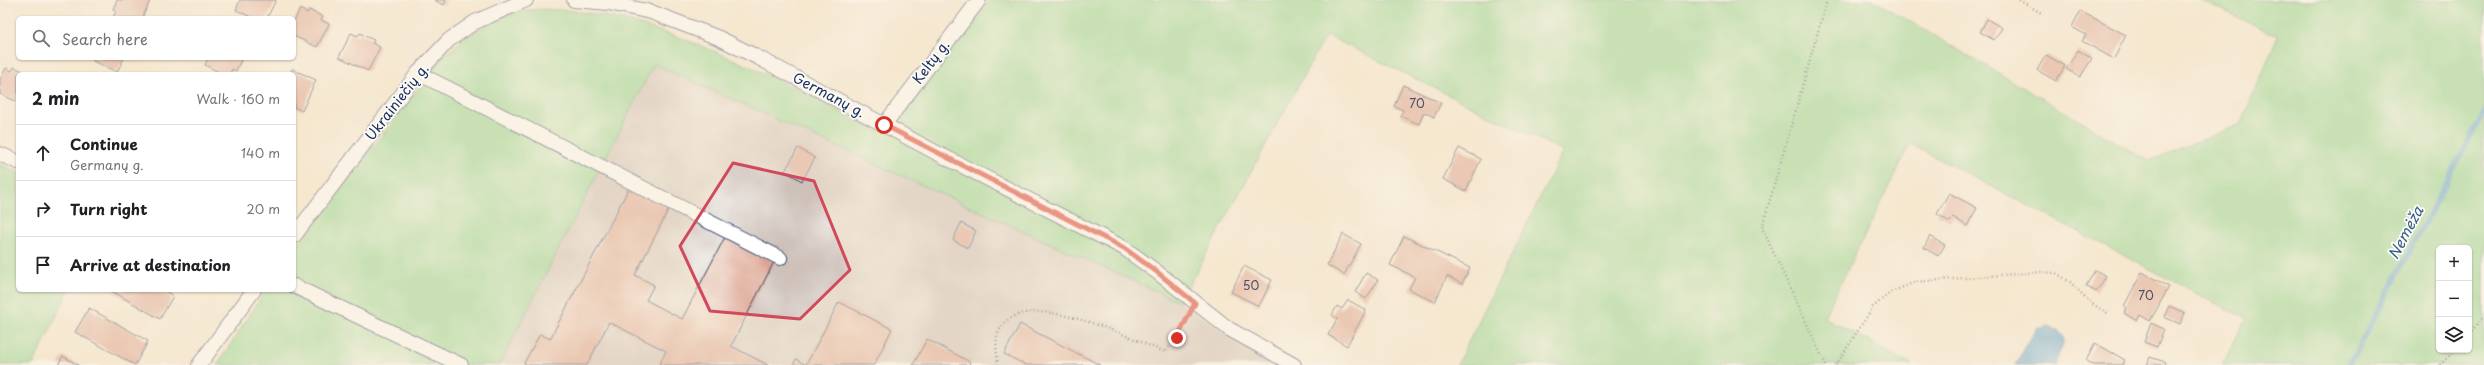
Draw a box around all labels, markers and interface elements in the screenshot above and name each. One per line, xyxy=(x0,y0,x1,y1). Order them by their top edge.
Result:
search box xyxy=(16,16,296,60)
icon: search xyxy=(30,27,52,49)
text: Search here xyxy=(62,27,148,50)
street label: Keltų g. xyxy=(907,35,954,88)
street label: Ukrainiečių g. xyxy=(360,59,433,145)
street label: Germanų g. xyxy=(789,67,869,122)
text: 2 min xyxy=(32,85,79,111)
text: Walk · 160 m xyxy=(197,89,280,108)
house number: 70 xyxy=(1409,94,1425,112)
route start xyxy=(875,116,893,134)
text: Continue xyxy=(70,132,138,155)
icon: ahead xyxy=(32,142,54,164)
text: 140 m xyxy=(241,143,280,162)
text: Germanų g. xyxy=(70,155,144,174)
text: Turn right xyxy=(70,197,147,220)
icon: right xyxy=(32,198,54,220)
text: 20 m xyxy=(246,199,280,218)
water label: Nemėža xyxy=(2381,201,2429,263)
map controls xyxy=(2436,245,2472,353)
button: + xyxy=(2436,245,2472,281)
text: Arrive at destination xyxy=(70,253,231,276)
icon: arrive xyxy=(32,254,54,276)
house number: 50 xyxy=(1243,276,1259,294)
button: − xyxy=(2436,281,2472,317)
house number: 70 xyxy=(2138,286,2154,304)
button: layers xyxy=(2436,317,2472,353)
route end xyxy=(1168,329,1186,347)

